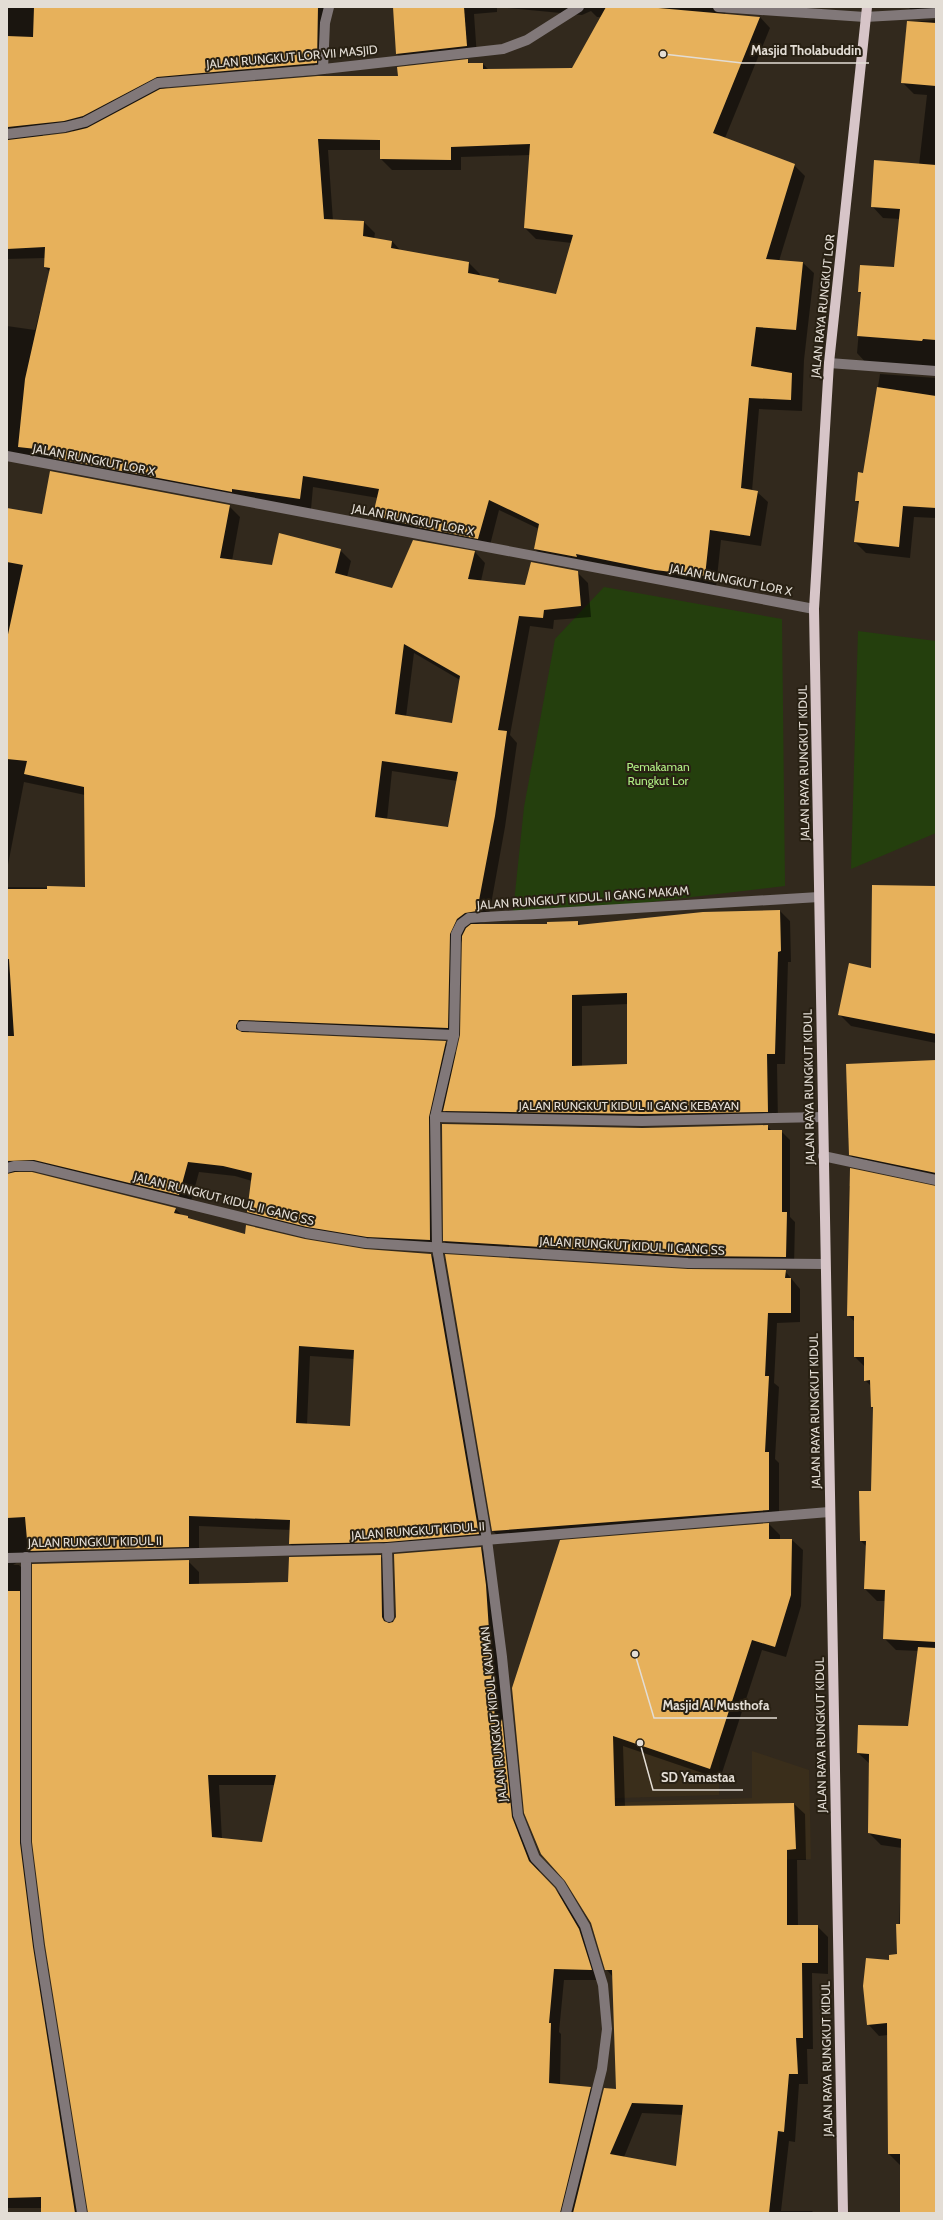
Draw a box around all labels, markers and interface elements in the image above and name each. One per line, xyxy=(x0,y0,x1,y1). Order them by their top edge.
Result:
callout: Masjid Tholabuddin xyxy=(742,38,869,63)
street label: JALAN RUNGKUT LOR VII MASJID xyxy=(205,42,379,72)
text: Masjid Tholabuddin xyxy=(751,42,861,58)
street label: JALAN RAYA RUNGKUT LOR xyxy=(807,233,838,379)
street label: JALAN RUNGKUT LOR X xyxy=(31,440,157,479)
street label: JALAN RUNGKUT LOR X xyxy=(350,500,476,539)
street label: JALAN RUNGKUT LOR X xyxy=(668,560,794,599)
street label: JALAN RAYA RUNGKUT KIDUL xyxy=(795,685,812,842)
park label: Pemakaman Rungkut Lor xyxy=(626,759,690,788)
street label: JALAN RUNGKUT KIDUL II GANG MAKAM xyxy=(475,883,690,912)
street label: JALAN RAYA RUNGKUT KIDUL xyxy=(800,1009,817,1166)
street label: JALAN RUNGKUT KIDUL II GANG KEBAYAN xyxy=(518,1098,739,1113)
street label: JALAN RUNGKUT KIDUL II GANG SS xyxy=(131,1169,316,1228)
street label: JALAN RUNGKUT KIDUL II GANG SS xyxy=(538,1233,725,1258)
street label: JALAN RAYA RUNGKUT KIDUL xyxy=(806,1333,823,1490)
street label: JALAN RUNGKUT KIDUL II xyxy=(350,1518,485,1543)
street label: JALAN RUNGKUT KIDUL II xyxy=(27,1533,162,1550)
street label: JALAN RUNGKUT KIDUL KAUMAN xyxy=(477,1626,510,1803)
street label: JALAN RAYA RUNGKUT KIDUL xyxy=(812,1657,829,1814)
callout: Masjid Al Musthofa xyxy=(654,1693,777,1718)
text: Masjid Al Musthofa xyxy=(663,1697,770,1713)
callout: SD Yamastaa xyxy=(653,1765,743,1790)
text: SD Yamastaa xyxy=(661,1769,736,1785)
street label: JALAN RAYA RUNGKUT KIDUL xyxy=(818,1981,835,2138)

